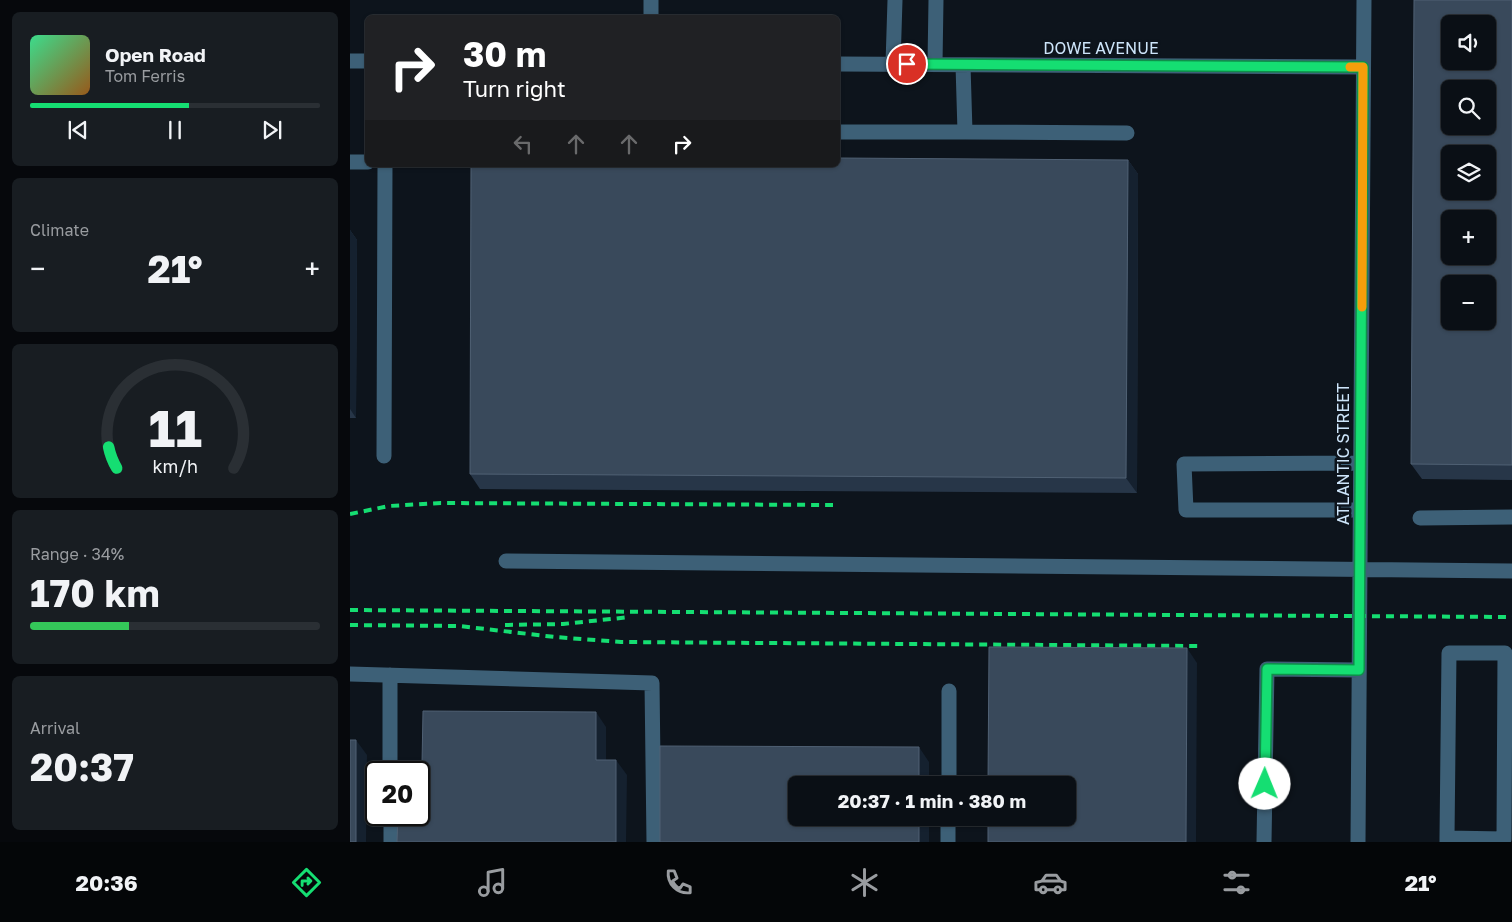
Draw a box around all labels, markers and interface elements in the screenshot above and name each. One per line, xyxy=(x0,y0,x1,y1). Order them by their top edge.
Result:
map controls xyxy=(1441,15,1496,330)
button: sound xyxy=(1441,15,1496,70)
text: 30 m xyxy=(463,33,546,75)
icon: right xyxy=(380,35,445,100)
street label: DOWE AVENUE xyxy=(1043,38,1159,58)
text: Open Road xyxy=(105,43,206,66)
pin xyxy=(886,43,928,85)
icon: arrive xyxy=(893,50,921,78)
text: Tom Ferris xyxy=(105,66,185,86)
text: Turn right xyxy=(463,75,566,102)
button: search xyxy=(1441,80,1496,135)
icon: previous xyxy=(64,116,92,144)
icon: pause xyxy=(161,116,189,144)
icon: next xyxy=(258,116,286,144)
icon: left xyxy=(509,130,537,158)
icon: ahead xyxy=(562,130,590,158)
icon: ahead xyxy=(615,130,643,158)
icon: right xyxy=(668,130,696,158)
button: layers xyxy=(1441,145,1496,200)
button: + xyxy=(1441,210,1496,265)
text: Climate xyxy=(30,220,89,240)
text: 21° xyxy=(148,246,203,291)
text: − xyxy=(30,252,45,285)
text: + xyxy=(305,252,320,285)
button: − xyxy=(1441,275,1496,330)
street label: ATLANTIC STREET xyxy=(1333,383,1353,525)
text: 11 xyxy=(148,396,202,458)
text: km/h xyxy=(152,455,198,477)
text: Range · 34% xyxy=(30,544,124,564)
text: 170 km xyxy=(30,570,160,615)
text: Arrival xyxy=(30,718,80,738)
text: 20:37 xyxy=(30,744,134,789)
position arrow xyxy=(1238,757,1290,809)
speed limit sign: 20 xyxy=(365,761,430,826)
text: 20:37 · 1 min · 380 m xyxy=(838,789,1026,812)
icon: directions xyxy=(289,865,324,900)
icon: music xyxy=(475,865,510,900)
icon: phone xyxy=(661,865,696,900)
icon: climate xyxy=(847,865,882,900)
icon: car xyxy=(1033,865,1068,900)
icon: filters xyxy=(1219,865,1254,900)
text: 20:36 xyxy=(76,869,138,896)
text: 21° xyxy=(1405,869,1437,896)

